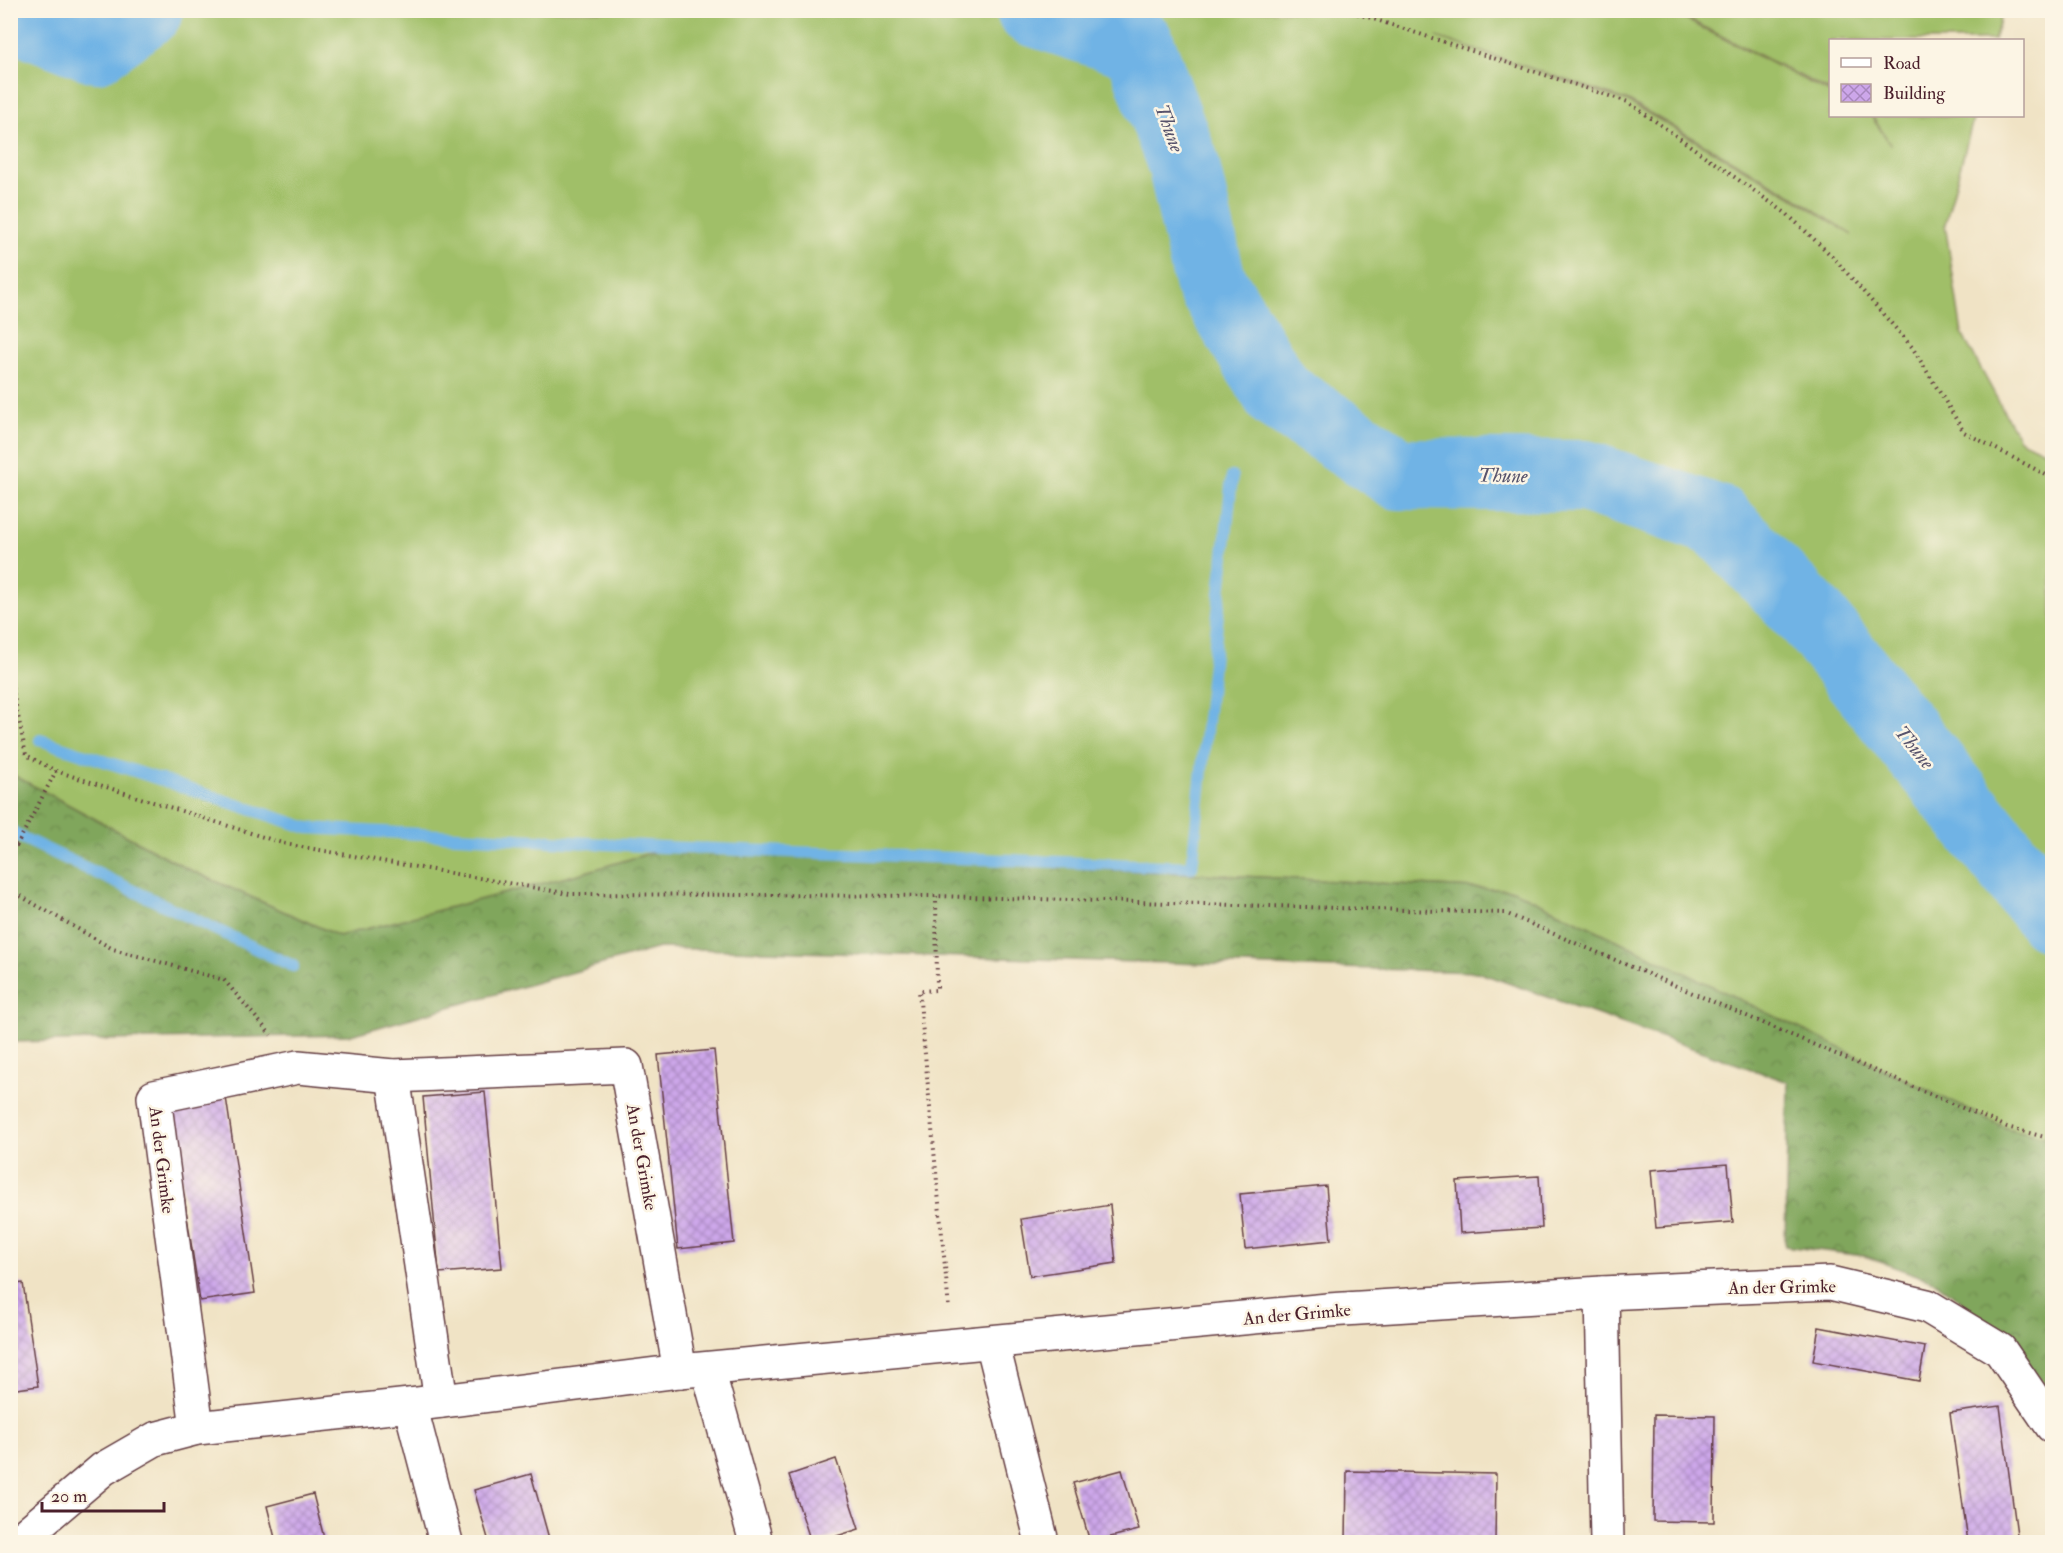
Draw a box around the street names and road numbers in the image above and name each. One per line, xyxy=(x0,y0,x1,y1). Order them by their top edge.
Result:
street label: An der Grimke xyxy=(621,1101,662,1213)
street label: An der Grimke xyxy=(143,1104,180,1215)
street label: An der Grimke xyxy=(1727,1275,1837,1300)
street label: An der Grimke xyxy=(1241,1298,1352,1331)

